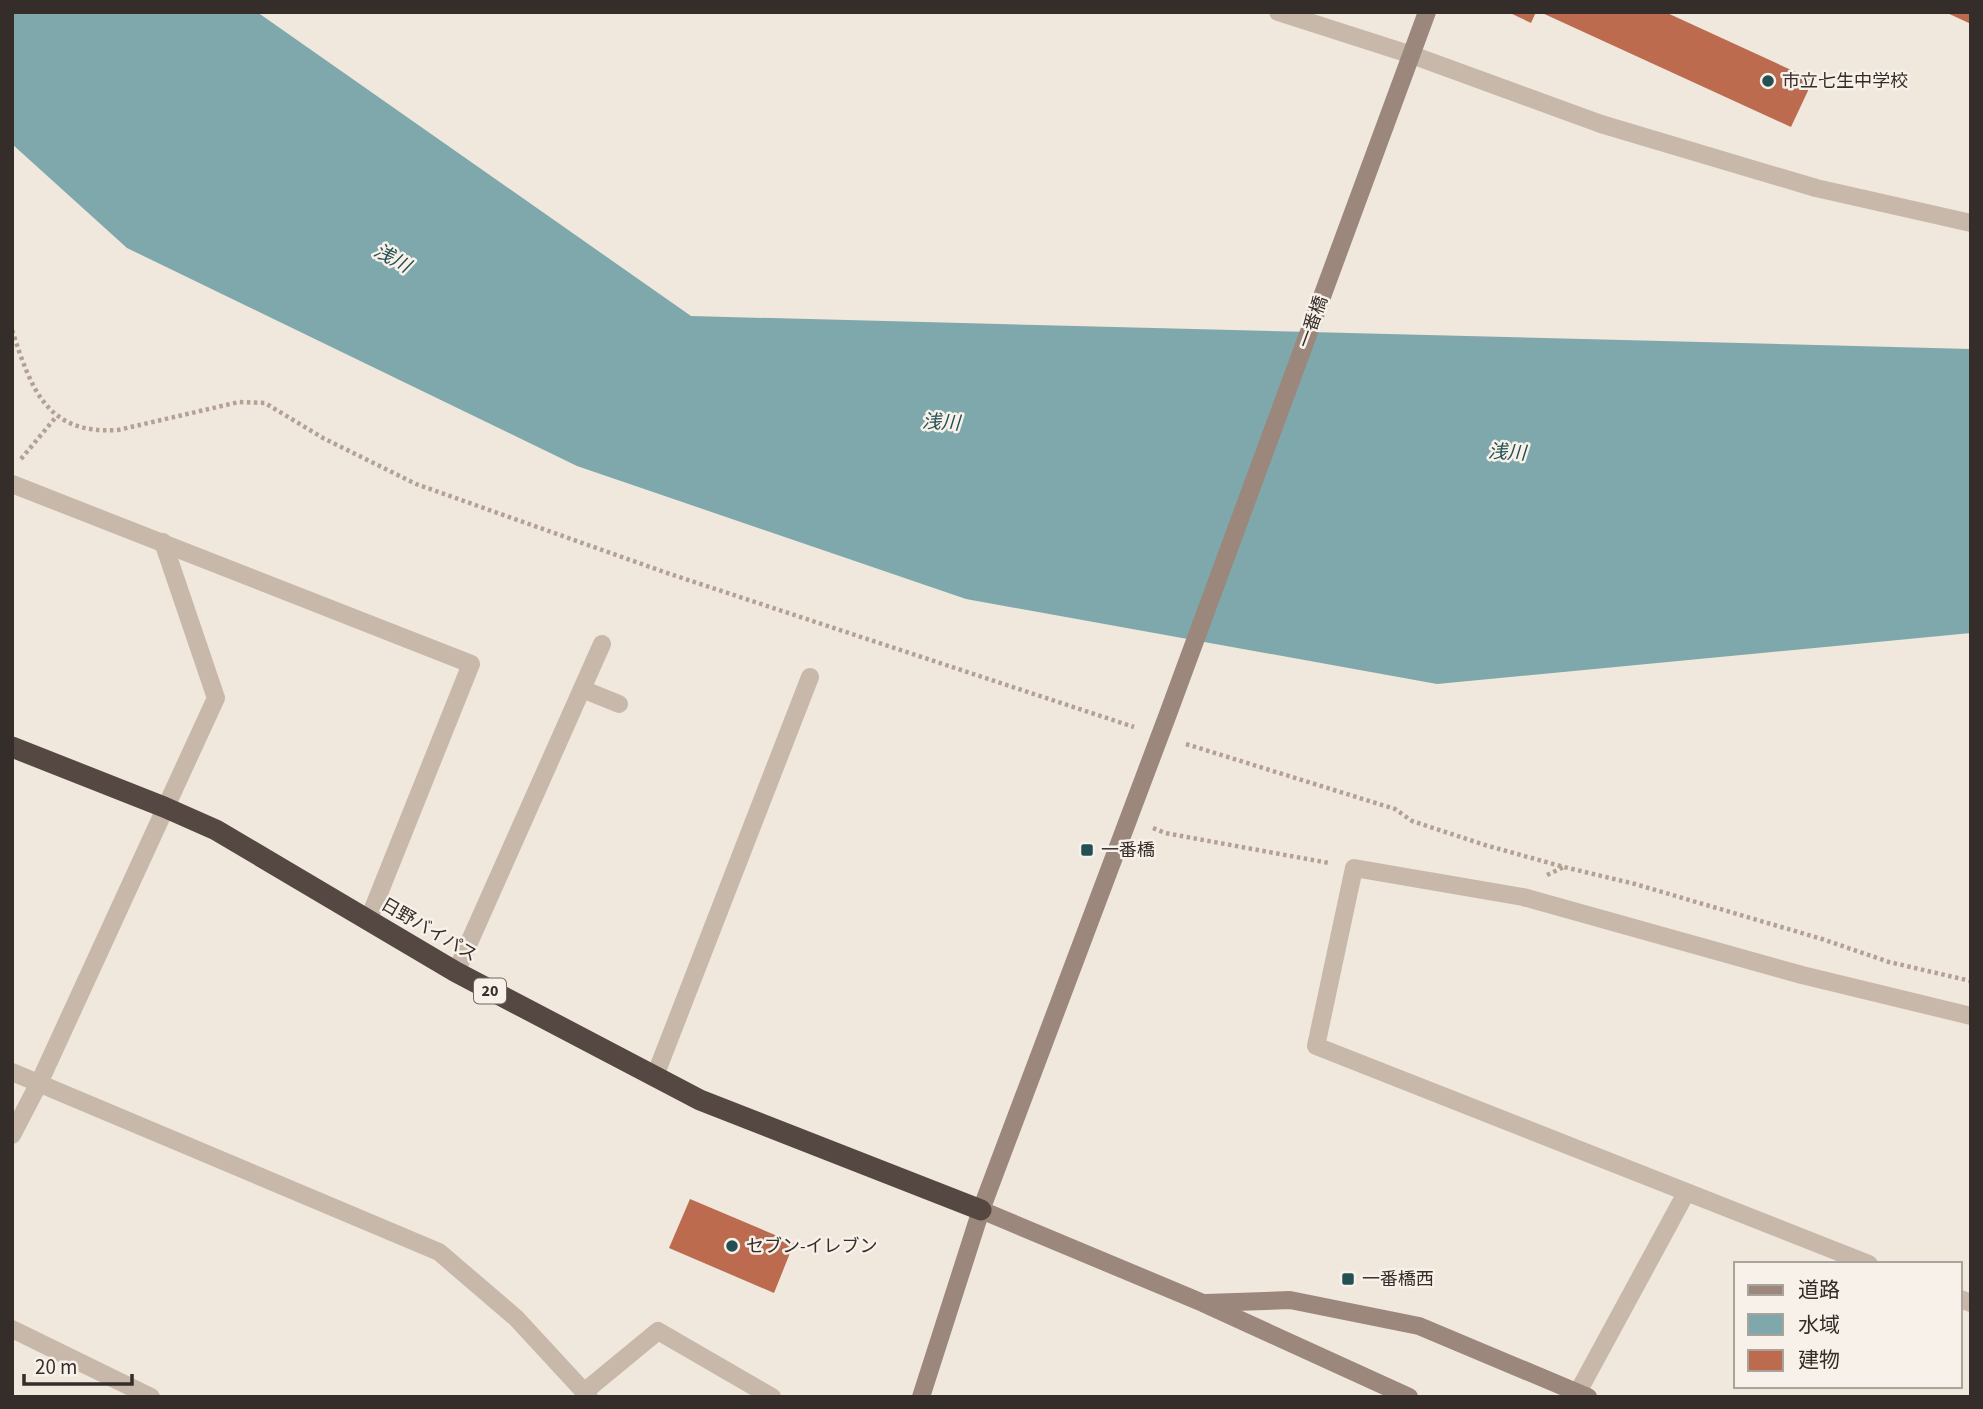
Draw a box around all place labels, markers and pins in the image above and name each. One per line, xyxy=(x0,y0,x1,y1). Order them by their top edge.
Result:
place label: 市立七生中学校 xyxy=(1782,69,1908,94)
marker: 市立七生中学校 xyxy=(1760,73,1776,89)
place label: 一番橋 xyxy=(1101,838,1155,863)
marker: 一番橋 xyxy=(1079,842,1095,858)
place label: セブン-イレブン xyxy=(746,1234,878,1259)
marker: セブン-イレブン xyxy=(724,1238,740,1254)
place label: 一番橋西 xyxy=(1362,1267,1434,1292)
marker: 一番橋西 xyxy=(1340,1271,1356,1287)

